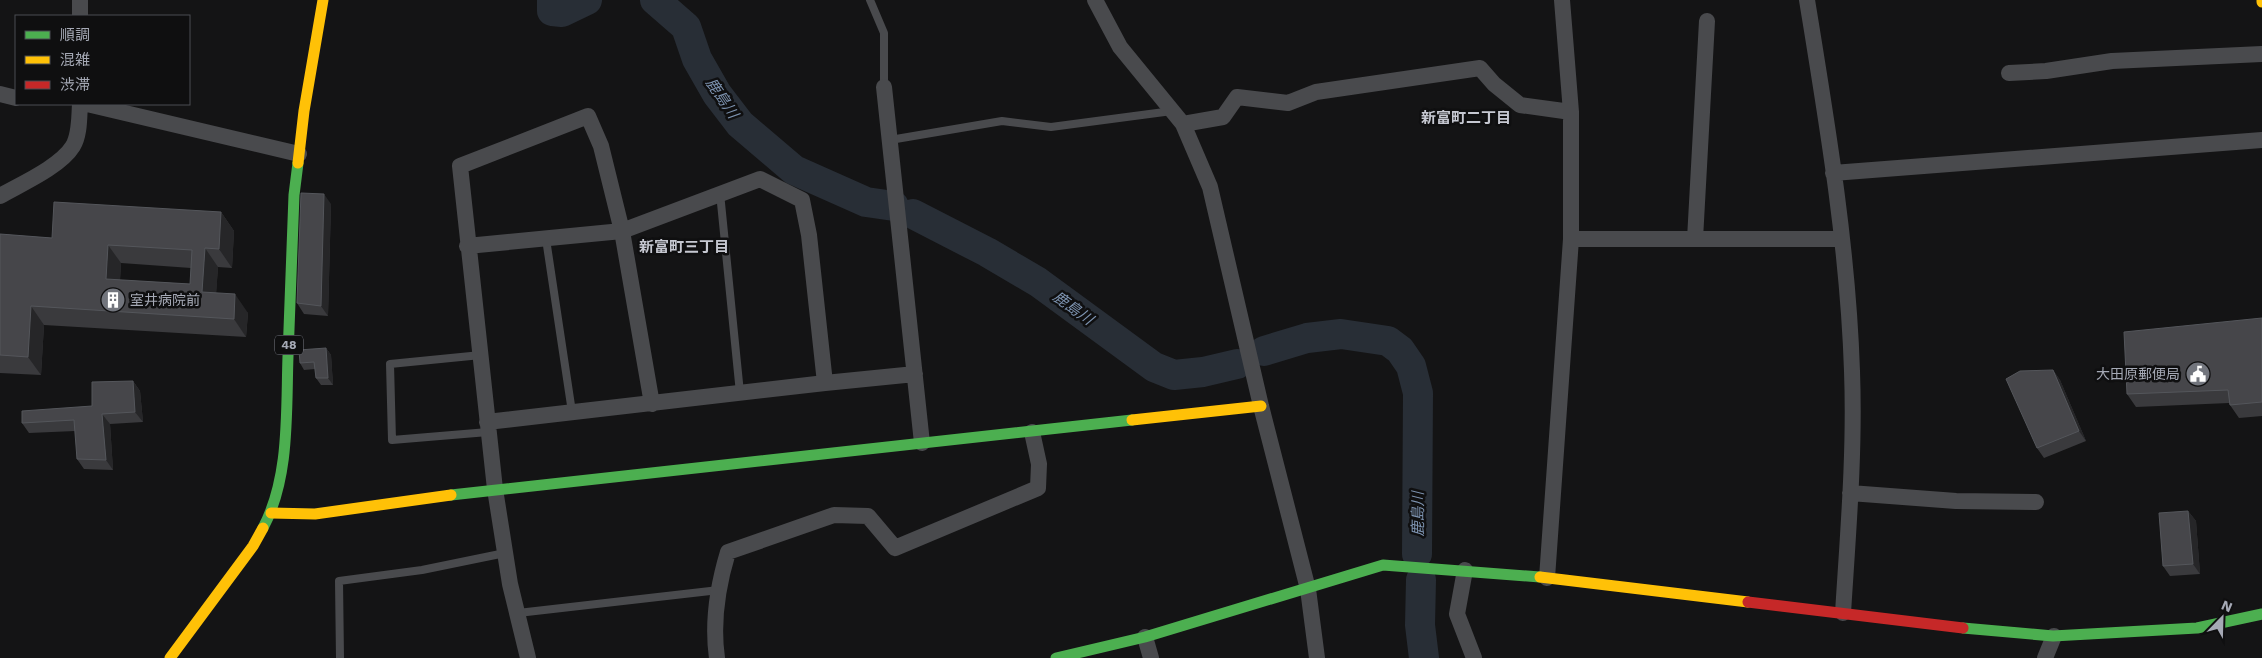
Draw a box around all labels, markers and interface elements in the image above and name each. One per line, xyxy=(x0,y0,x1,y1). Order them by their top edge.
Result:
legend xyxy=(15,15,190,105)
text: 順調 xyxy=(60,26,90,44)
text: 混雑 xyxy=(60,51,90,69)
water label: 鹿島川 xyxy=(702,74,743,123)
text: 渋滞 xyxy=(60,76,90,94)
district label: 新富町二丁目 xyxy=(1421,109,1511,127)
district label: 新富町三丁目 xyxy=(639,238,729,256)
building icon: 室井病院前 xyxy=(100,287,126,313)
water label: 鹿島川 xyxy=(1050,287,1098,330)
place label: 室井病院前 xyxy=(130,292,200,308)
road number: 48 xyxy=(275,336,303,354)
public building icon: 大田原郵便局 xyxy=(2185,361,2211,387)
place label: 大田原郵便局 xyxy=(2096,366,2180,382)
water label: 鹿島川 xyxy=(1409,490,1427,537)
north arrow xyxy=(2197,593,2247,643)
text: N xyxy=(2219,597,2235,615)

